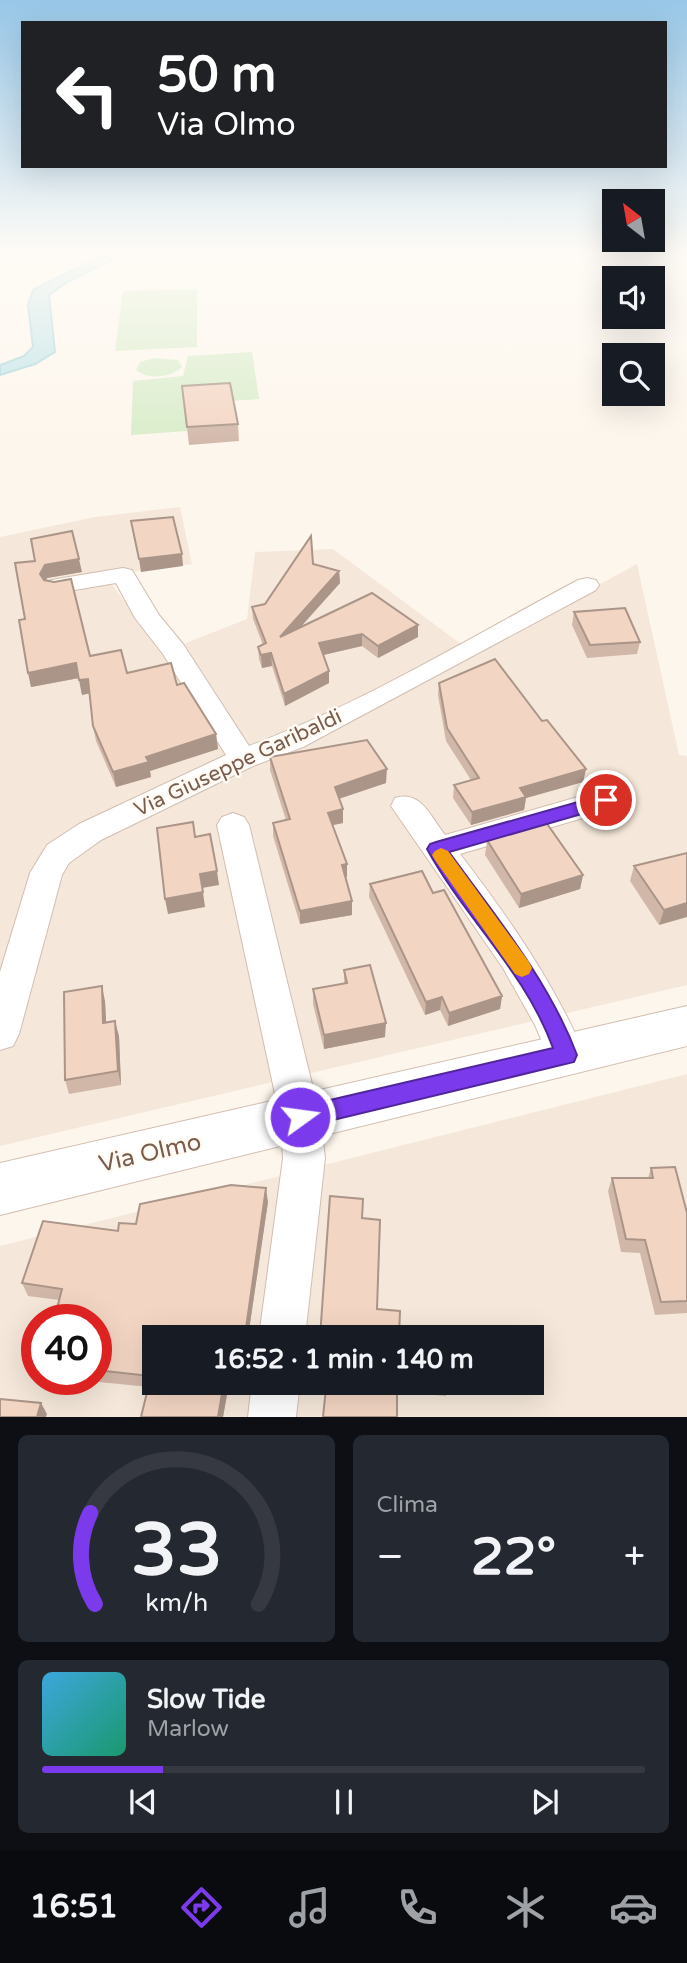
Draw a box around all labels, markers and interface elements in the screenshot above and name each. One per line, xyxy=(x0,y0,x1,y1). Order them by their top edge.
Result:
text: 50 m xyxy=(157,46,276,105)
icon: left xyxy=(42,49,133,140)
text: Via Olmo xyxy=(157,106,296,144)
north arrow xyxy=(602,189,665,252)
map controls xyxy=(602,189,665,406)
button: sound xyxy=(602,266,665,329)
button: search xyxy=(602,343,665,406)
street label: Via Giuseppe Garibaldi xyxy=(130,704,346,822)
pin xyxy=(576,770,636,830)
icon: arrive xyxy=(587,781,625,819)
position arrow xyxy=(263,1080,337,1154)
street label: Via Olmo xyxy=(96,1127,204,1179)
speed limit sign: 40 xyxy=(21,1304,112,1395)
text: 16:52 · 1 min · 140 m xyxy=(212,1344,474,1375)
text: Clima xyxy=(377,1491,438,1519)
text: 33 xyxy=(131,1508,222,1596)
text: 22° xyxy=(471,1526,556,1589)
text: − xyxy=(377,1534,404,1580)
text: + xyxy=(624,1534,645,1580)
text: km/h xyxy=(145,1588,208,1618)
text: Slow Tide xyxy=(147,1684,265,1715)
text: Marlow xyxy=(147,1715,229,1743)
icon: previous xyxy=(124,1783,162,1821)
icon: pause xyxy=(325,1783,363,1821)
icon: next xyxy=(526,1783,564,1821)
icon: directions xyxy=(177,1883,226,1932)
icon: music xyxy=(285,1883,334,1932)
icon: phone xyxy=(393,1883,442,1932)
icon: climate xyxy=(501,1883,550,1932)
icon: car xyxy=(609,1883,658,1932)
text: 16:51 xyxy=(29,1888,118,1926)

